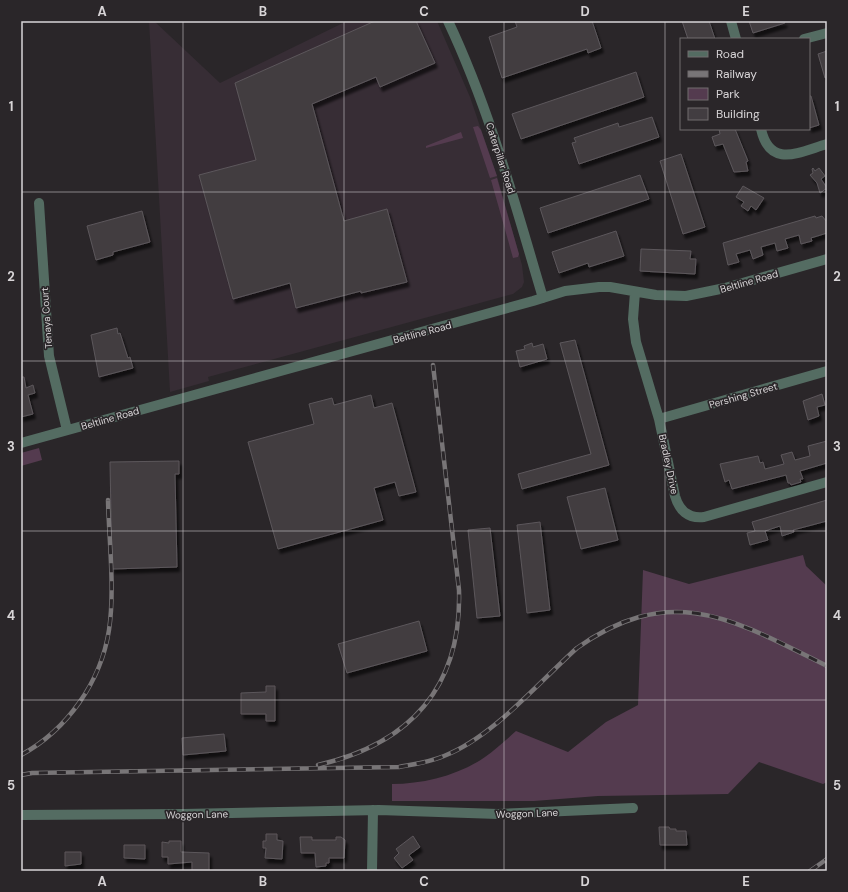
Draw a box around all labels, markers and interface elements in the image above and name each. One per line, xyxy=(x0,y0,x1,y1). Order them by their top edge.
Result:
text: A xyxy=(97,3,107,20)
text: B xyxy=(259,3,267,20)
text: C xyxy=(419,3,429,20)
text: D xyxy=(580,3,590,20)
text: E xyxy=(742,3,750,20)
legend xyxy=(680,38,810,130)
text: Road xyxy=(716,46,744,62)
text: Railway xyxy=(716,66,757,82)
text: Park xyxy=(716,86,740,102)
text: 1 xyxy=(9,98,13,115)
text: 1 xyxy=(835,98,839,115)
text: Building xyxy=(716,106,760,122)
street label: Caterpillar Road xyxy=(483,121,518,195)
street label: Beltline Road xyxy=(719,267,780,296)
text: 2 xyxy=(7,268,15,285)
text: 2 xyxy=(833,268,841,285)
street label: Tenaya Court xyxy=(38,287,55,349)
street label: Beltline Road xyxy=(392,318,453,347)
street label: Pershing Street xyxy=(708,380,779,411)
street label: Beltline Road xyxy=(80,404,141,433)
street label: Bradley Drive xyxy=(656,433,681,496)
text: 3 xyxy=(7,438,15,455)
text: 3 xyxy=(833,438,841,455)
text: 4 xyxy=(7,607,15,624)
text: 4 xyxy=(833,607,841,624)
text: 5 xyxy=(7,777,15,794)
text: 5 xyxy=(833,777,841,794)
street label: Woggon Lane xyxy=(496,806,559,821)
street label: Woggon Lane xyxy=(166,807,229,822)
text: A xyxy=(97,873,107,890)
text: B xyxy=(259,873,267,890)
text: C xyxy=(419,873,429,890)
text: D xyxy=(580,873,590,890)
text: E xyxy=(742,873,750,890)

